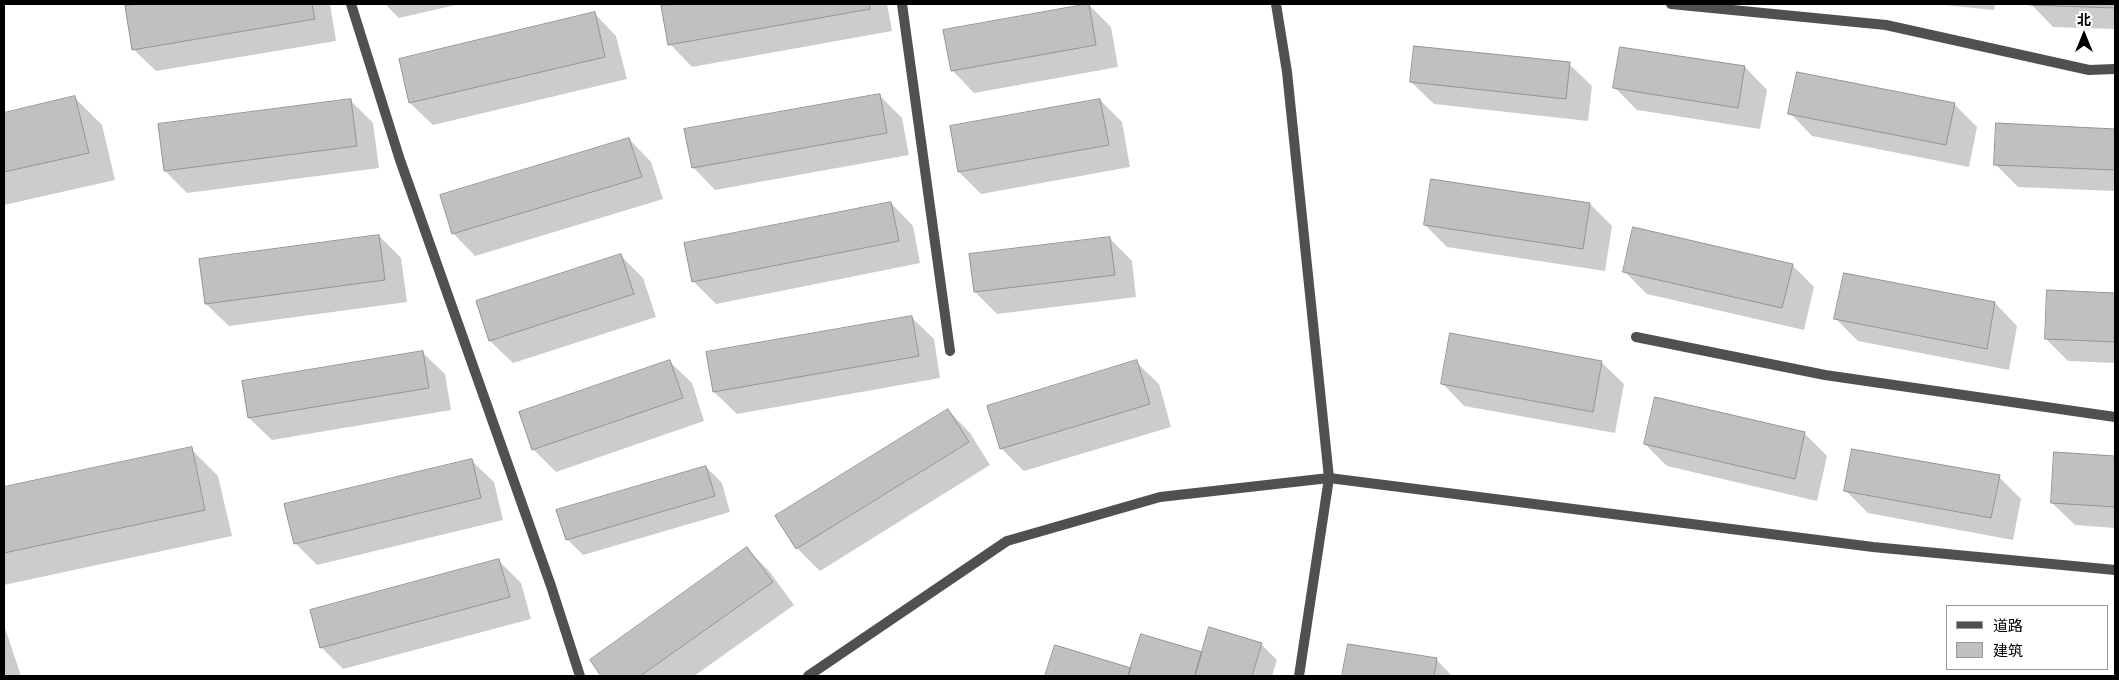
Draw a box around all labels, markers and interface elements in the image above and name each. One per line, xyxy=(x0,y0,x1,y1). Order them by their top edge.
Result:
north arrow xyxy=(2059,10,2109,60)
text: 北 xyxy=(2077,12,2091,28)
legend xyxy=(1946,605,2109,670)
text: 道路 xyxy=(1993,617,2023,635)
text: 建筑 xyxy=(1993,642,2023,660)

